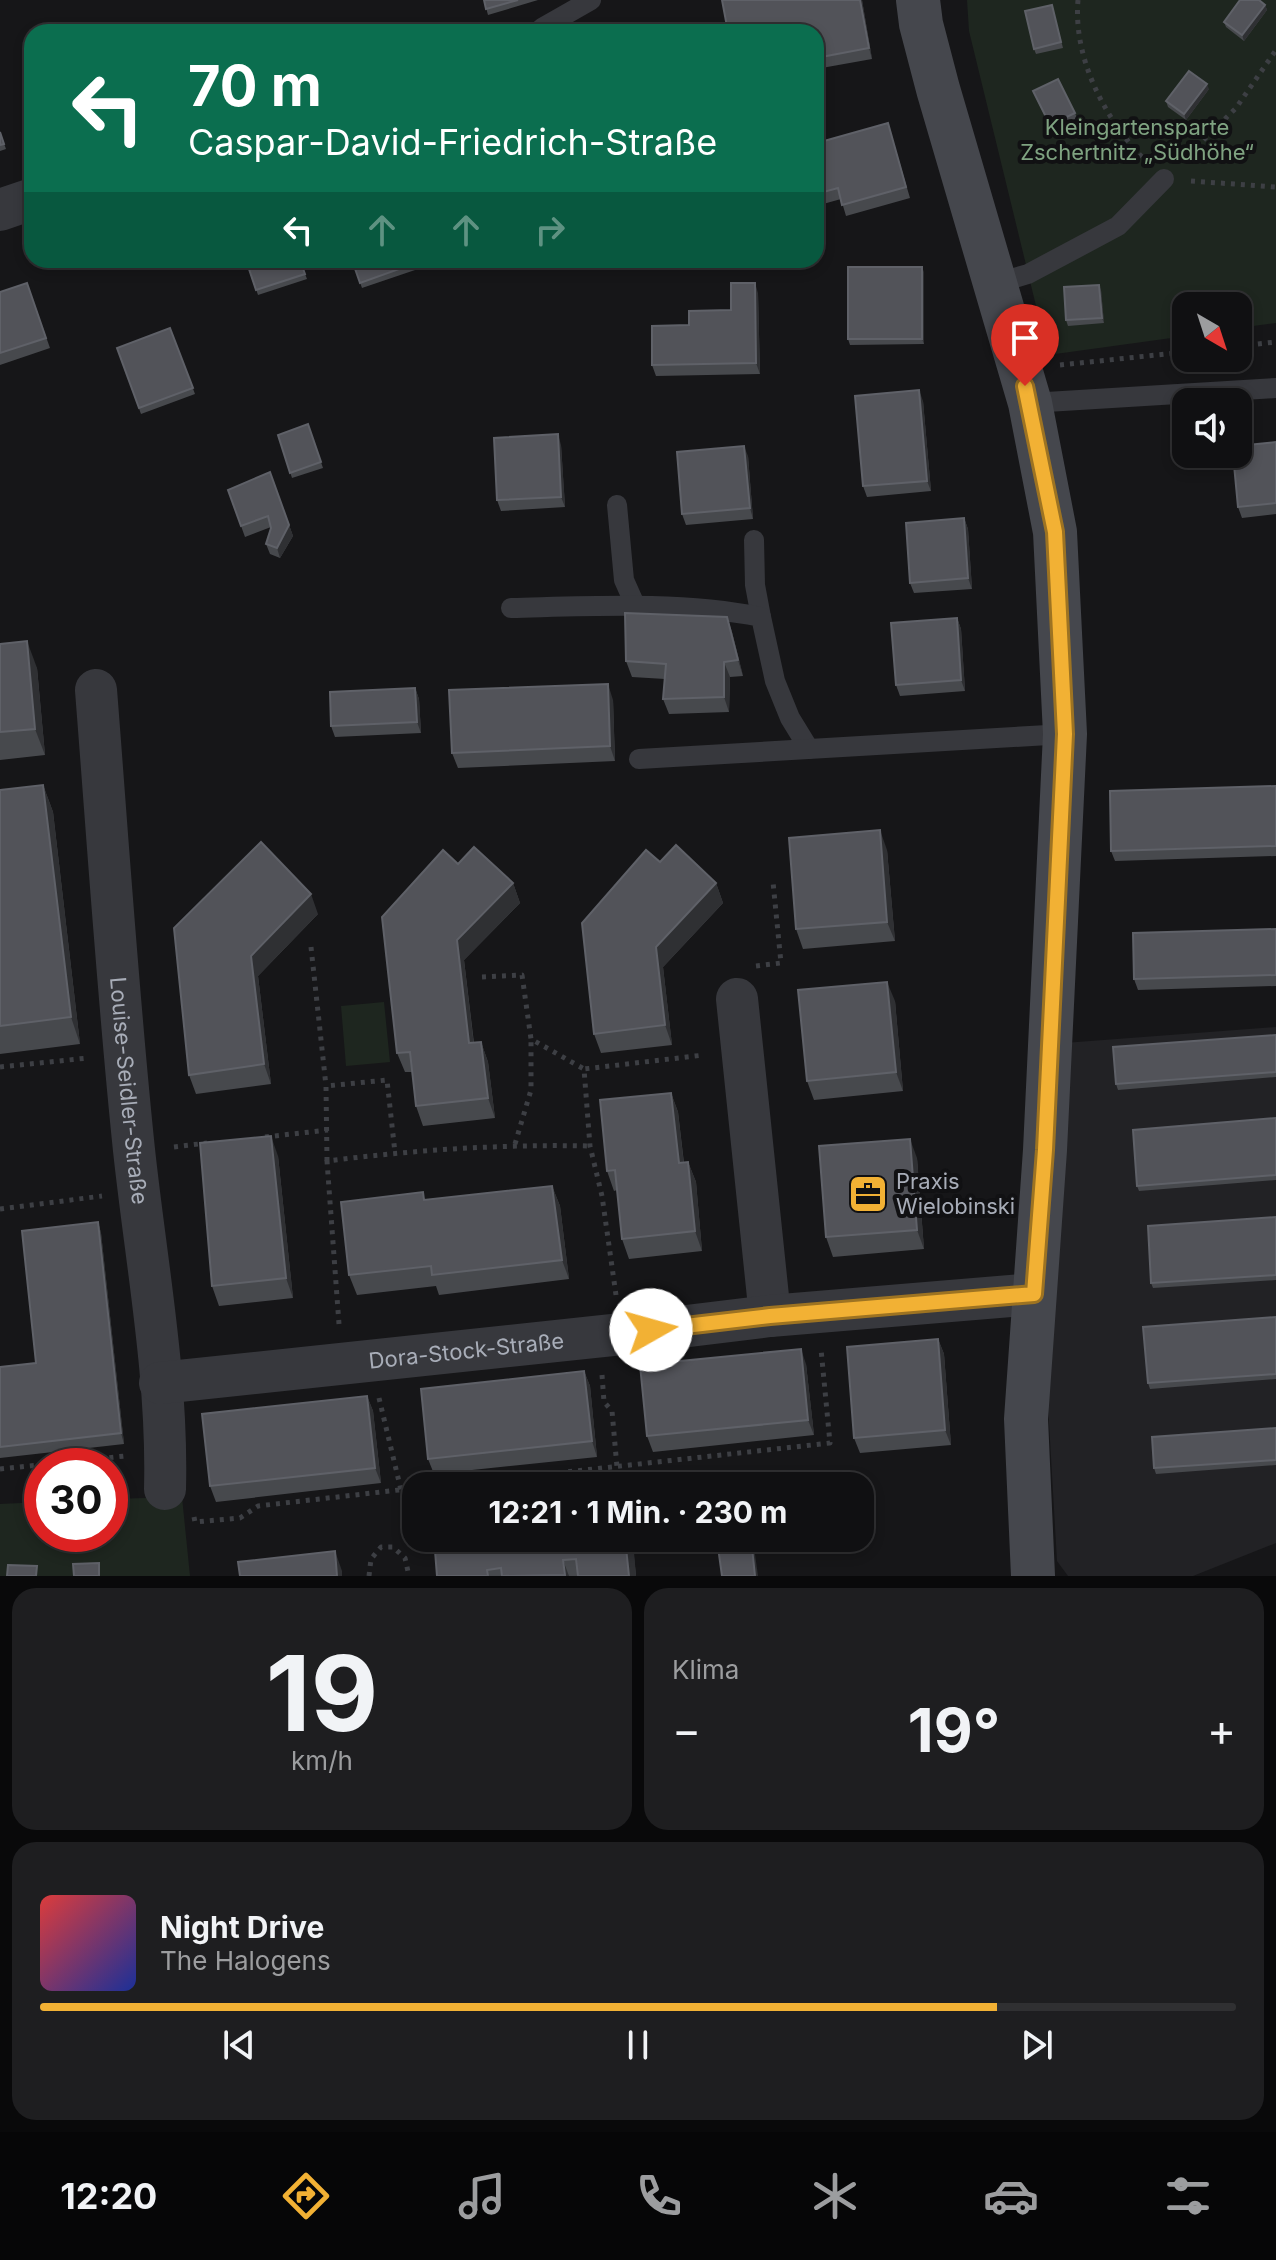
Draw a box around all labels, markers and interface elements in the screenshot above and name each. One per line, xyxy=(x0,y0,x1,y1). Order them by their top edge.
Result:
text: 70 m xyxy=(188,52,322,120)
icon: left xyxy=(56,56,160,160)
park label: Kleingartensparte Zschertnitz „Südhöhe“ xyxy=(1020,114,1254,165)
text: Caspar-David-Friedrich-Straße xyxy=(188,120,717,164)
icon: left xyxy=(276,208,320,252)
icon: ahead xyxy=(360,208,404,252)
icon: ahead xyxy=(444,208,488,252)
icon: right xyxy=(528,208,572,252)
north arrow xyxy=(1172,292,1252,372)
map controls xyxy=(1172,292,1252,468)
pin xyxy=(991,304,1059,386)
icon: arrive xyxy=(1003,316,1047,360)
button: sound xyxy=(1172,388,1252,468)
street label: Louise-Seidler-Straße xyxy=(105,976,153,1206)
place label: Praxis Wielobinski xyxy=(896,1168,1015,1219)
office icon: Praxis Wielobinski xyxy=(847,1173,889,1215)
position arrow xyxy=(609,1288,693,1372)
street label: Dora-Stock-Straße xyxy=(367,1327,565,1374)
speed limit sign: 30 xyxy=(24,1448,128,1552)
text: 12:21 · 1 Min. · 230 m xyxy=(488,1494,788,1530)
text: 19 xyxy=(266,1630,378,1756)
text: Klima xyxy=(672,1654,739,1685)
text: 19° xyxy=(908,1694,1000,1766)
text: − xyxy=(672,1703,701,1757)
text: + xyxy=(1207,1703,1236,1757)
text: km/h xyxy=(291,1745,353,1776)
text: Night Drive xyxy=(160,1909,324,1945)
text: The Halogens xyxy=(160,1945,331,1976)
icon: previous xyxy=(217,2023,261,2067)
icon: pause xyxy=(616,2023,660,2067)
icon: next xyxy=(1015,2023,1059,2067)
icon: directions xyxy=(278,2168,334,2224)
icon: music xyxy=(454,2168,510,2224)
icon: phone xyxy=(631,2168,687,2224)
icon: climate xyxy=(807,2168,863,2224)
icon: car xyxy=(983,2168,1039,2224)
icon: filters xyxy=(1160,2168,1216,2224)
text: 12:20 xyxy=(60,2174,157,2218)

